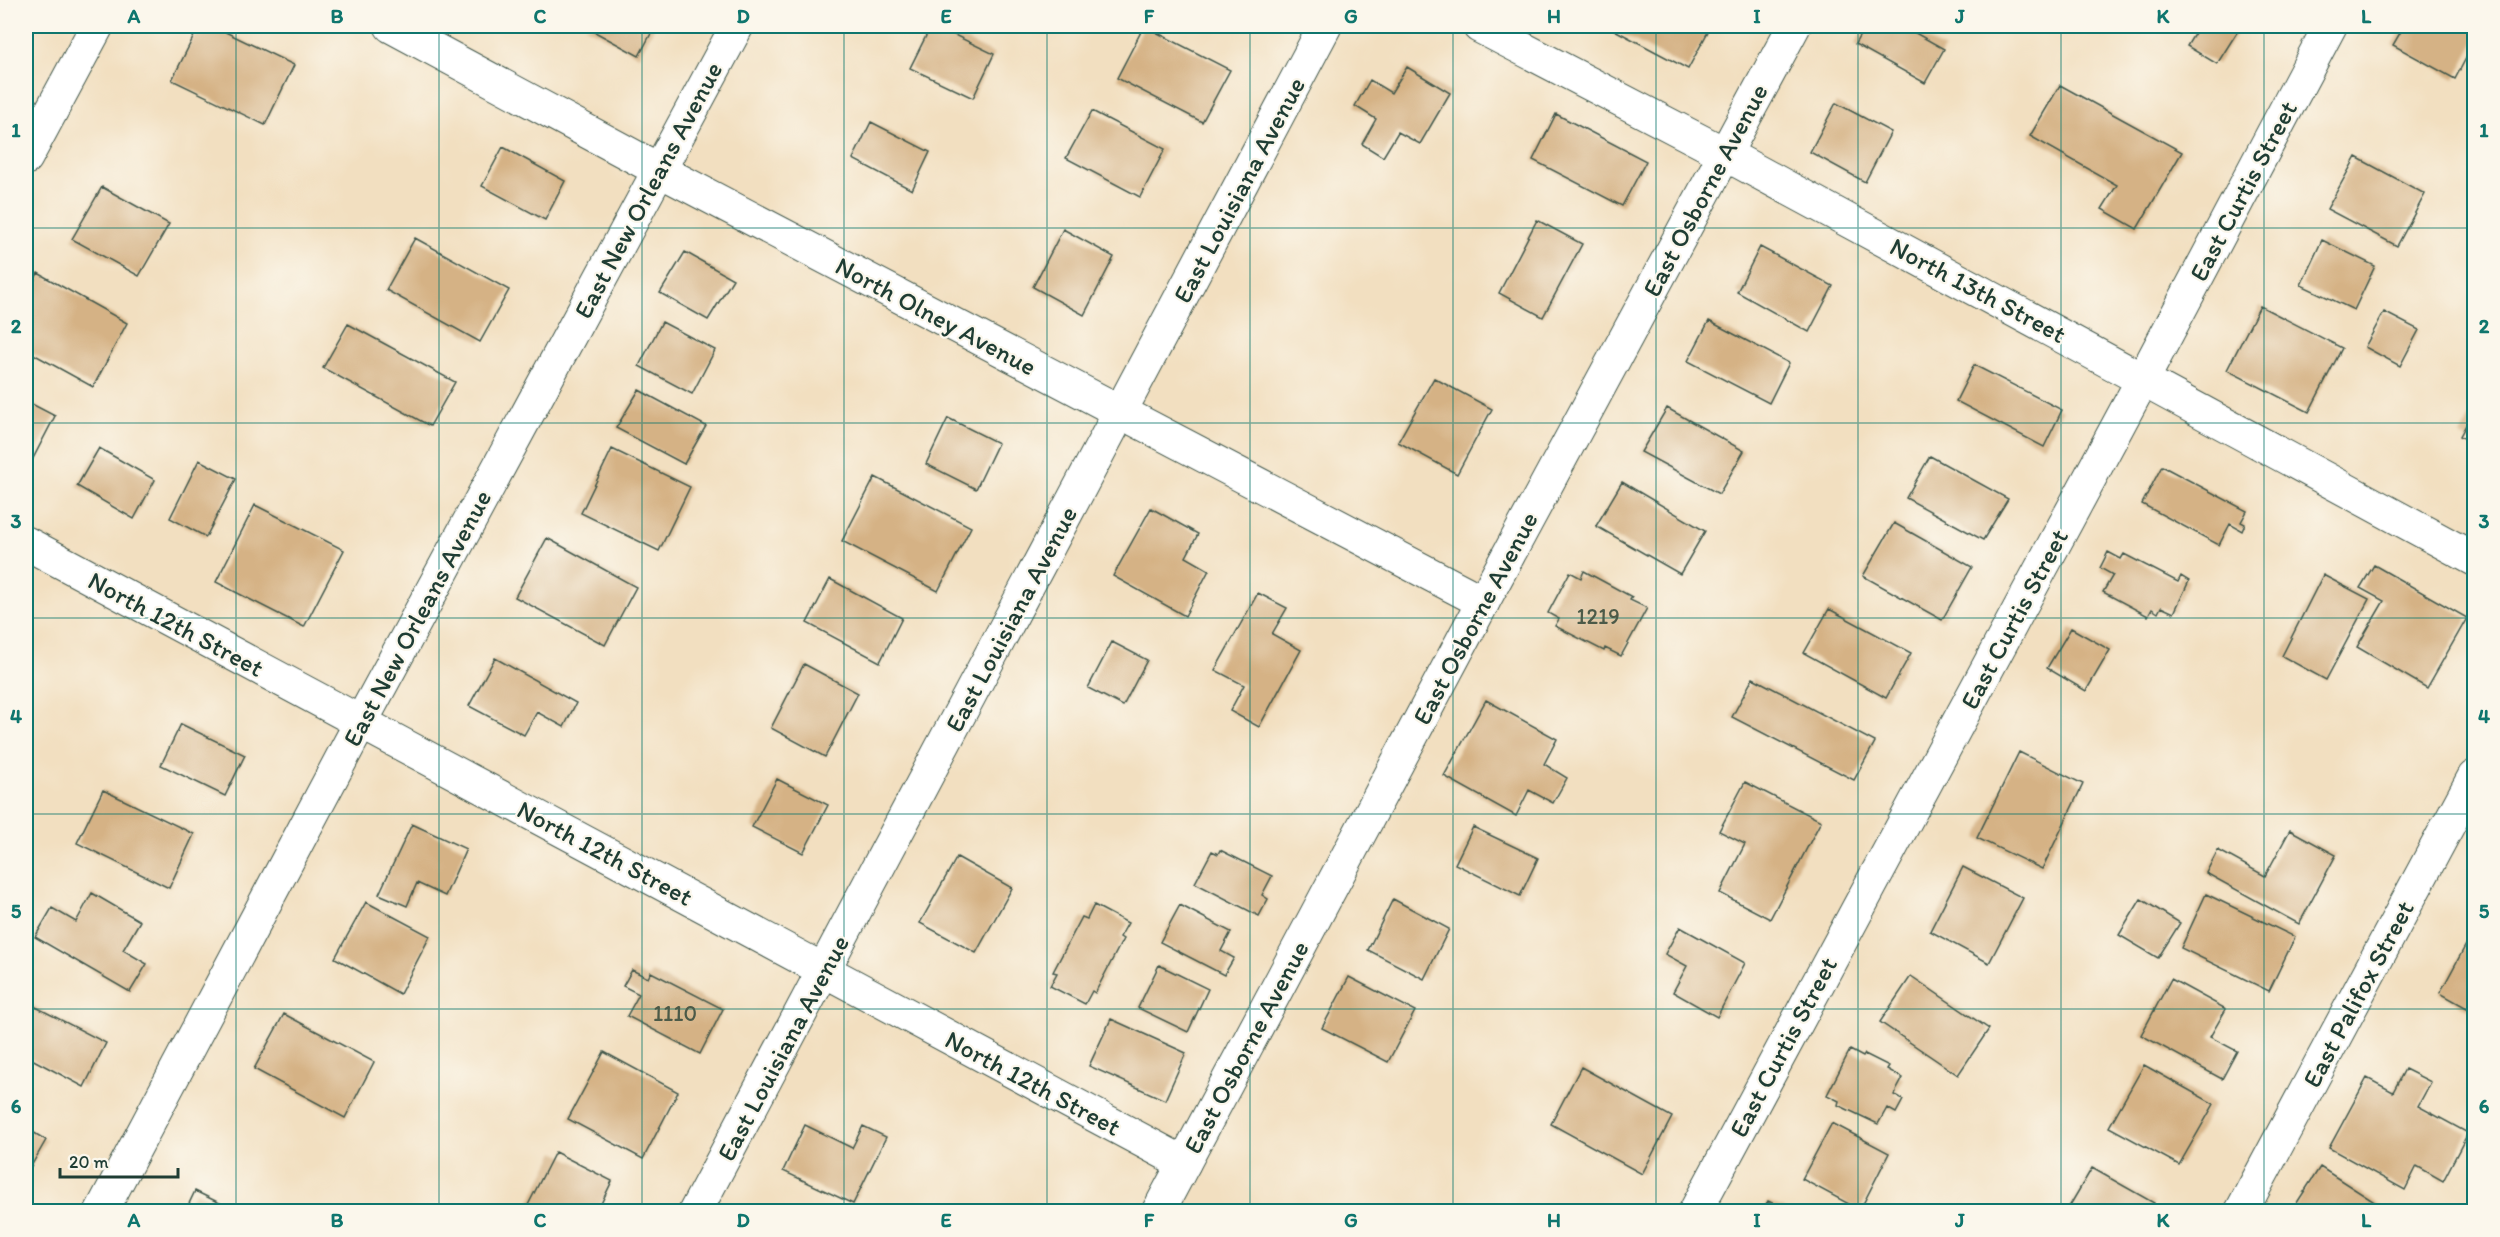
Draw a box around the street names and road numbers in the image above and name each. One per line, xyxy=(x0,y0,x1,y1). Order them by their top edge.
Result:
street label: East New Orleans Avenue xyxy=(567,56,729,324)
street label: East Louisiana Avenue xyxy=(1166,72,1312,308)
street label: East Osborne Avenue xyxy=(1635,78,1775,302)
street label: East Curtis Street xyxy=(2182,95,2304,286)
street label: North 13th Street xyxy=(1884,230,2072,350)
street label: North Olney Avenue xyxy=(830,250,1042,382)
street label: East New Orleans Avenue xyxy=(336,484,498,752)
street label: East Louisiana Avenue xyxy=(938,501,1084,737)
street label: East Osborne Avenue xyxy=(1405,506,1545,730)
street label: East Curtis Street xyxy=(1953,523,2075,714)
street label: North 12th Street xyxy=(83,564,270,684)
street label: North 12th Street xyxy=(512,793,699,913)
street label: East Palifox Street xyxy=(2295,895,2421,1093)
street label: East Louisiana Avenue xyxy=(710,930,856,1166)
street label: East Osborne Avenue xyxy=(1176,935,1316,1159)
street label: East Curtis Street xyxy=(1722,951,1844,1142)
street label: North 12th Street xyxy=(940,1023,1127,1143)

